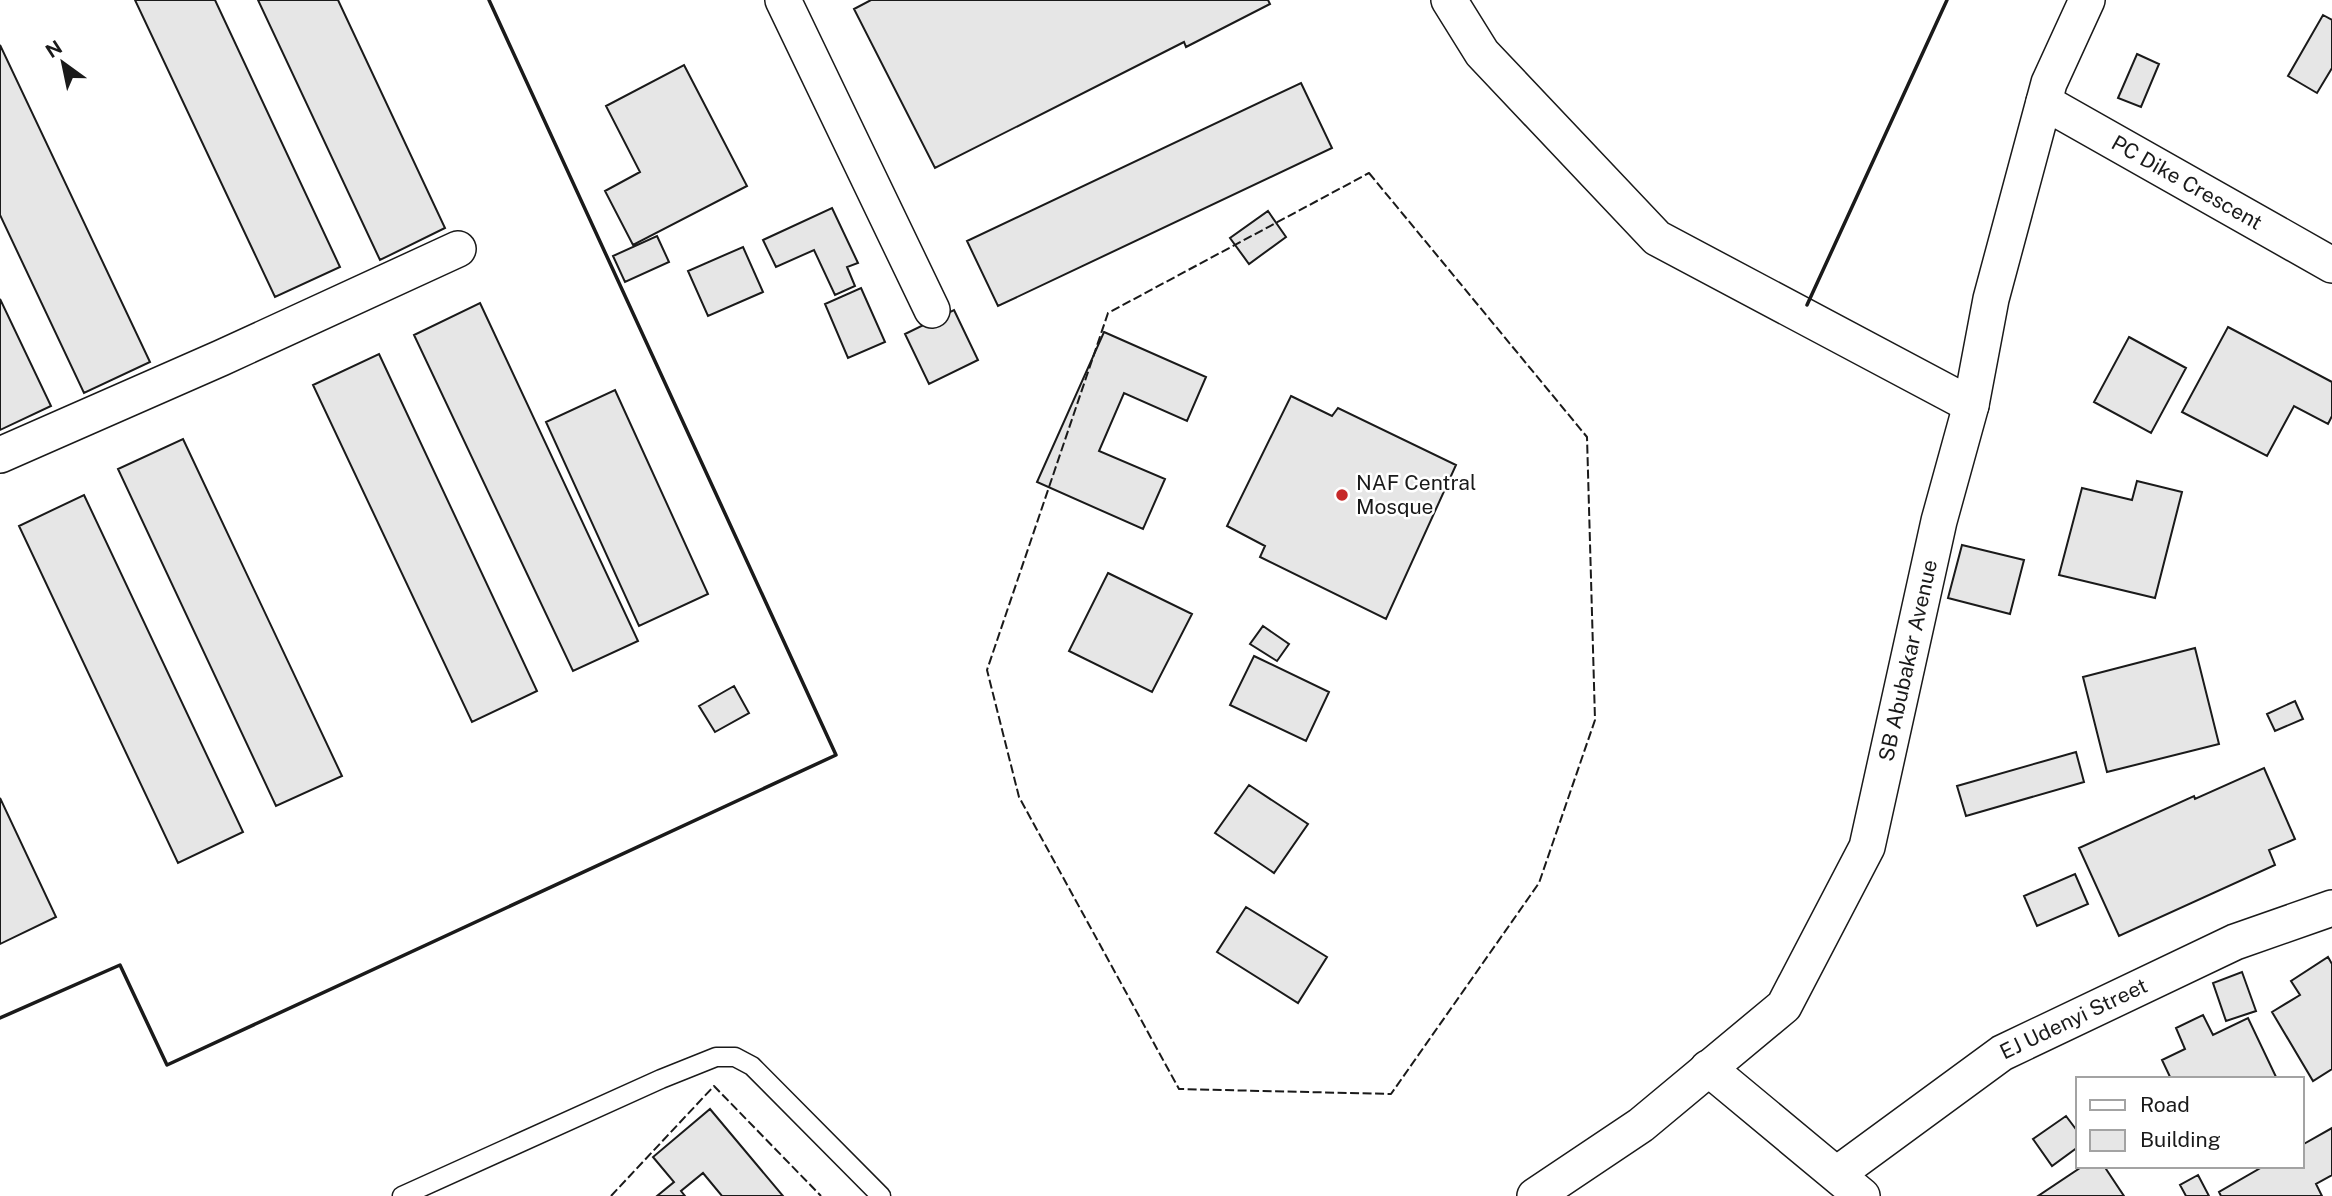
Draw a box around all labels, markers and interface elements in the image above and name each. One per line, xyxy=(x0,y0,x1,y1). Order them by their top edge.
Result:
north arrow xyxy=(28,28,98,98)
text: N xyxy=(42,35,66,62)
street label: PC Dike Crescent xyxy=(2107,130,2267,235)
place label: NAF Central Mosque xyxy=(1356,470,1476,519)
marker: NAF Central Mosque xyxy=(1334,487,1350,503)
street label: SB Abubakar Avenue xyxy=(1873,557,1942,763)
street label: EJ Udenyi Street xyxy=(1996,973,2151,1064)
legend xyxy=(2076,1077,2304,1168)
text: Road xyxy=(2140,1092,2190,1117)
text: Building xyxy=(2140,1127,2221,1152)

